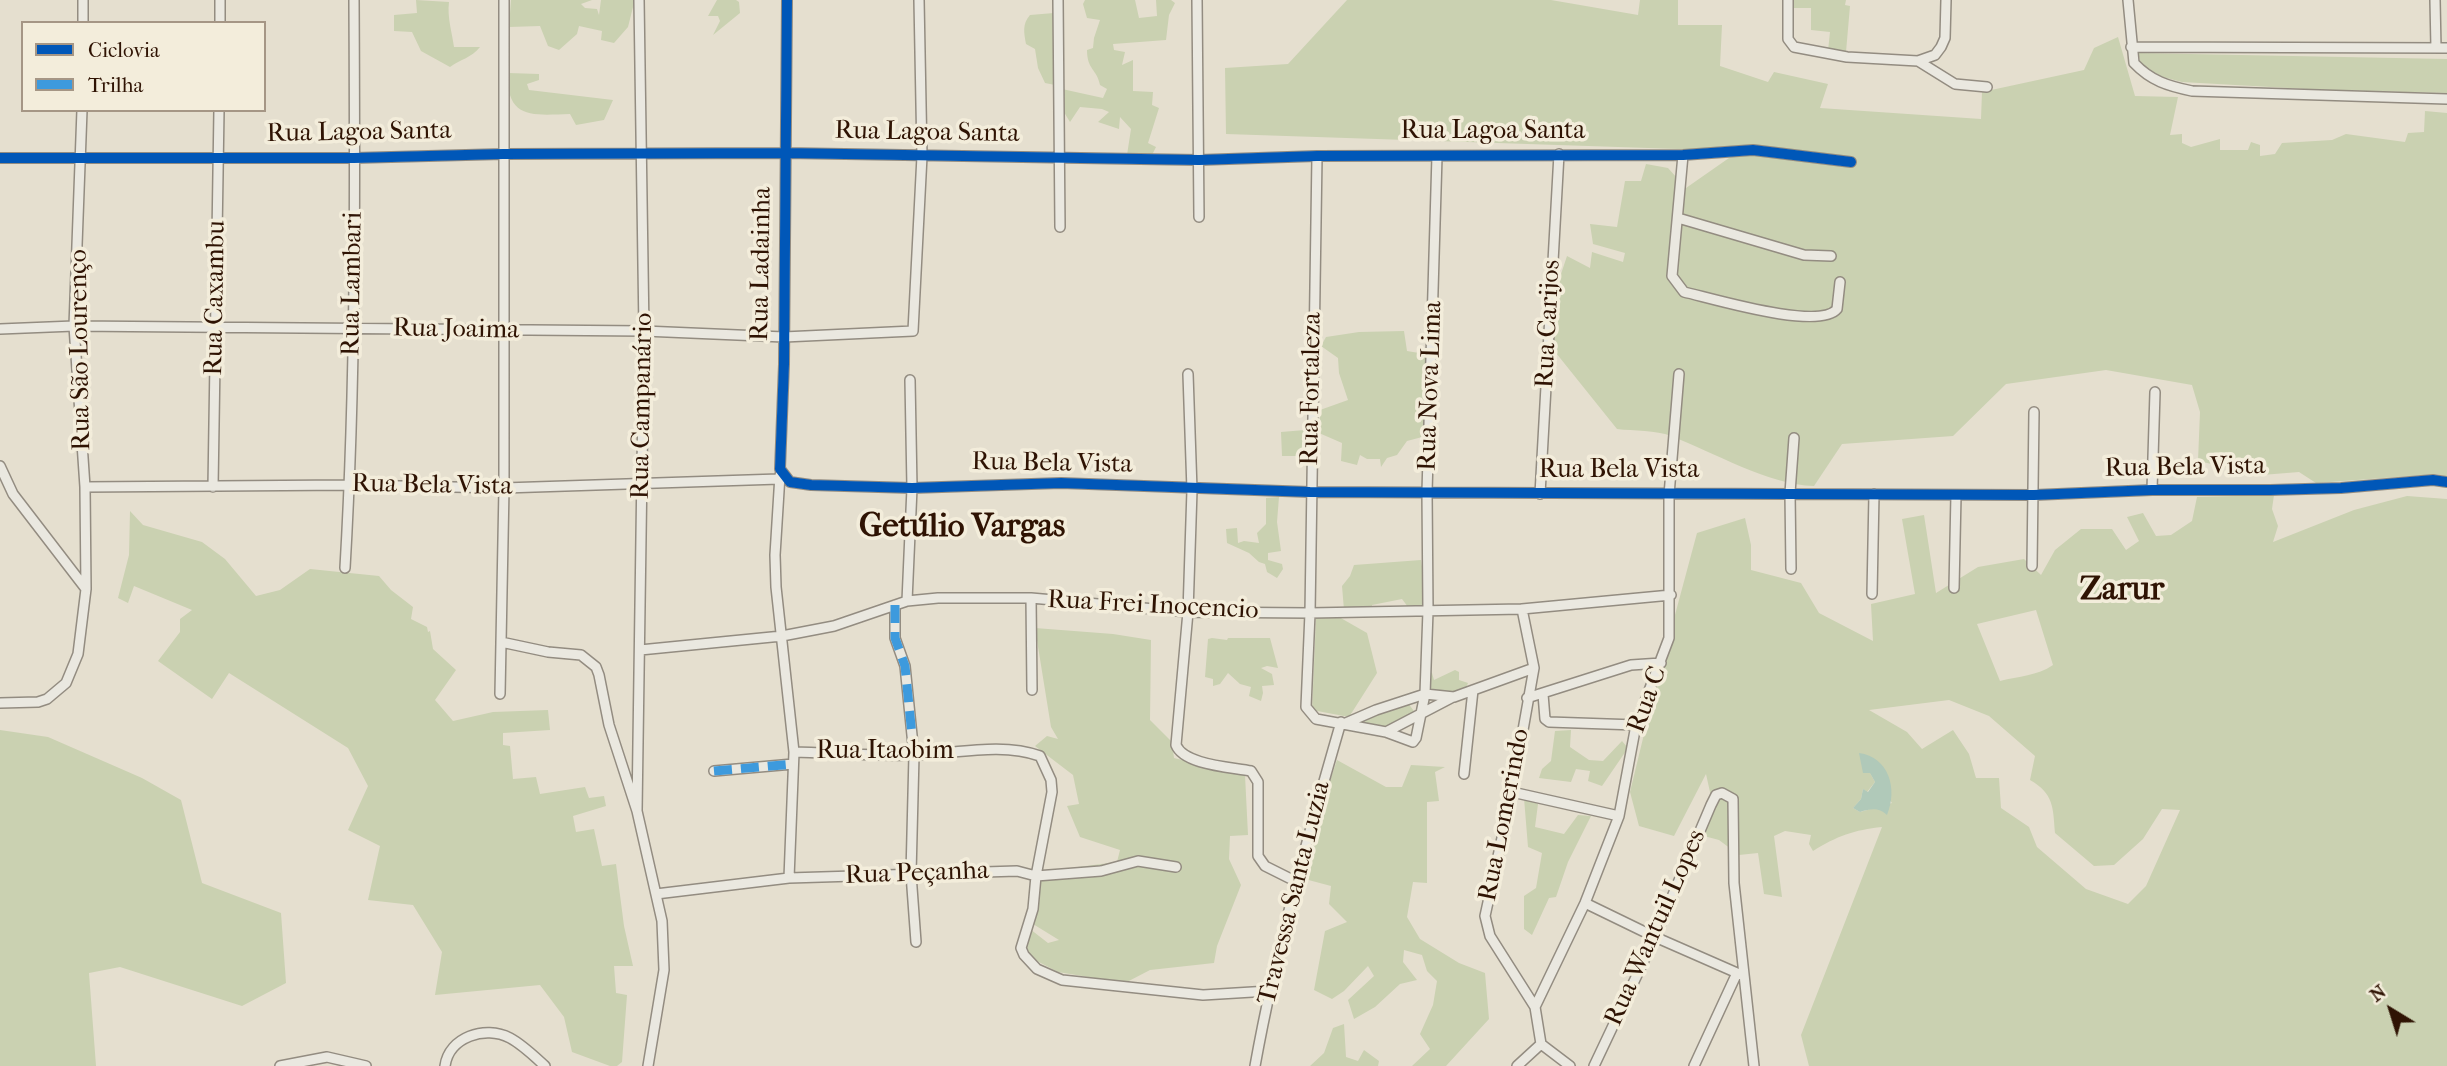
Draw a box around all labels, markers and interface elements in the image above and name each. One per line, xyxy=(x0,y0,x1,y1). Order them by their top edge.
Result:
legend xyxy=(21,21,266,112)
text: Ciclovia xyxy=(88,38,160,62)
text: Trilha xyxy=(88,73,143,97)
street label: Rua Lagoa Santa xyxy=(266,116,452,150)
street label: Rua Lagoa Santa xyxy=(834,116,1020,150)
street label: Rua Lagoa Santa xyxy=(1401,116,1585,148)
street label: Rua Ladainha xyxy=(745,187,779,341)
street label: Rua Lambari xyxy=(336,212,370,356)
street label: Rua Caxambu xyxy=(199,220,233,376)
street label: Rua São Lourenço xyxy=(64,249,98,451)
street label: Rua Carijos xyxy=(1530,259,1568,389)
street label: Rua Nova Lima xyxy=(1412,300,1450,472)
street label: Rua Campanário xyxy=(626,312,660,500)
street label: Rua Fortaleza xyxy=(1295,312,1329,466)
street label: Rua Joaima xyxy=(392,313,520,347)
street label: Rua Bela Vista xyxy=(971,447,1133,481)
street label: Rua Bela Vista xyxy=(2104,451,2266,485)
street label: Rua Bela Vista xyxy=(1539,455,1699,487)
street label: Rua Bela Vista xyxy=(351,469,513,503)
district label: Getúlio Vargas xyxy=(859,508,1065,548)
district label: Zarur xyxy=(2080,571,2164,611)
street label: Rua Frei Inocencio xyxy=(1047,585,1259,627)
street label: Rua C xyxy=(1622,663,1674,737)
street label: Rua Lomerindo xyxy=(1473,726,1537,904)
street label: Rua Itaobim xyxy=(816,736,954,768)
street label: Travessa Santa Luzia xyxy=(1252,778,1338,1008)
street label: Rua Wantuil Lopes xyxy=(1599,825,1713,1031)
street label: Rua Peçanha xyxy=(845,856,989,892)
north arrow xyxy=(2356,975,2426,1045)
text: N xyxy=(2366,980,2391,1007)

